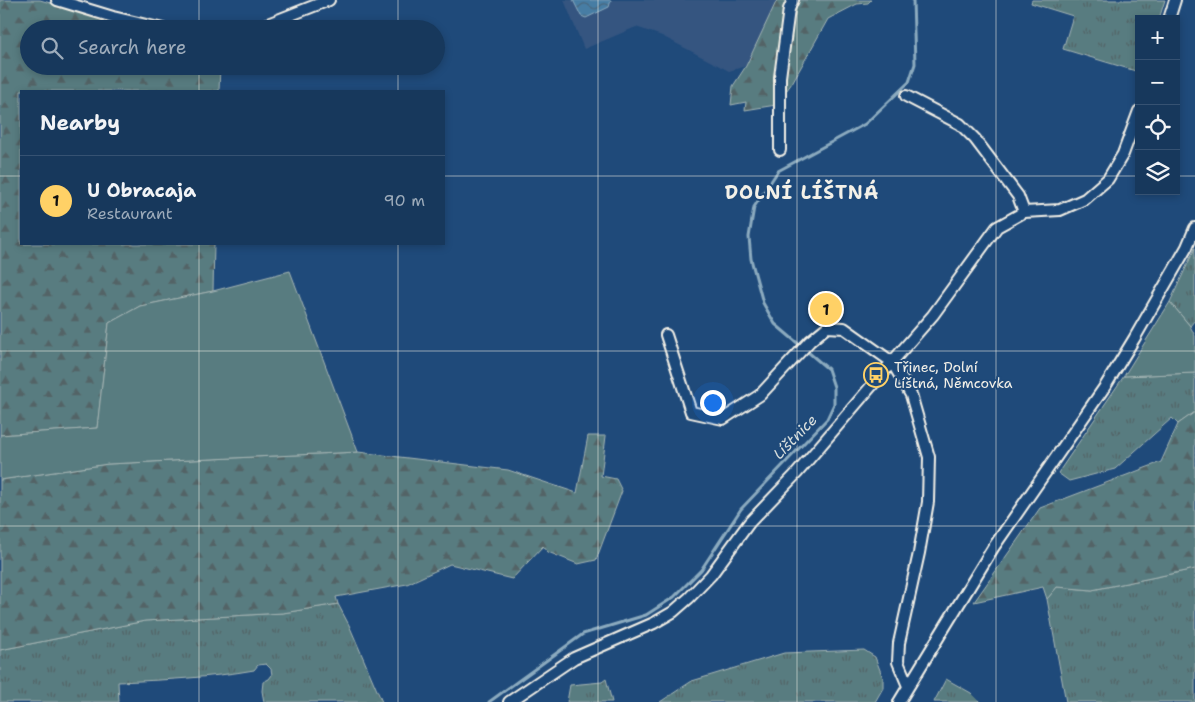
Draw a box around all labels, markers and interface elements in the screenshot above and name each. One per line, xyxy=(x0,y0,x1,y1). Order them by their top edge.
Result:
map controls xyxy=(1135,15,1180,195)
button: + xyxy=(1135,15,1180,60)
search box xyxy=(20,20,445,75)
icon: search xyxy=(38,34,66,62)
text: Search here xyxy=(78,35,187,60)
button: − xyxy=(1135,60,1180,105)
button: locate xyxy=(1135,105,1180,150)
text: Nearby xyxy=(40,109,120,137)
button: layers xyxy=(1135,150,1180,195)
text: U Obracaja xyxy=(87,178,196,203)
district label: DOLNÍ LÍŠTNÁ xyxy=(725,179,879,205)
text: 1 xyxy=(52,190,60,211)
text: 90 m xyxy=(384,190,425,211)
text: Restaurant xyxy=(87,203,173,224)
pin: 1 xyxy=(810,290,842,328)
place label: Třinec, Dolní Líštná, Němcovka xyxy=(894,358,1013,392)
bus stop icon: Třinec, Dolní Líštná, Němcovka xyxy=(863,362,889,388)
your location xyxy=(700,390,726,416)
water label: Líštnice xyxy=(769,410,821,464)

